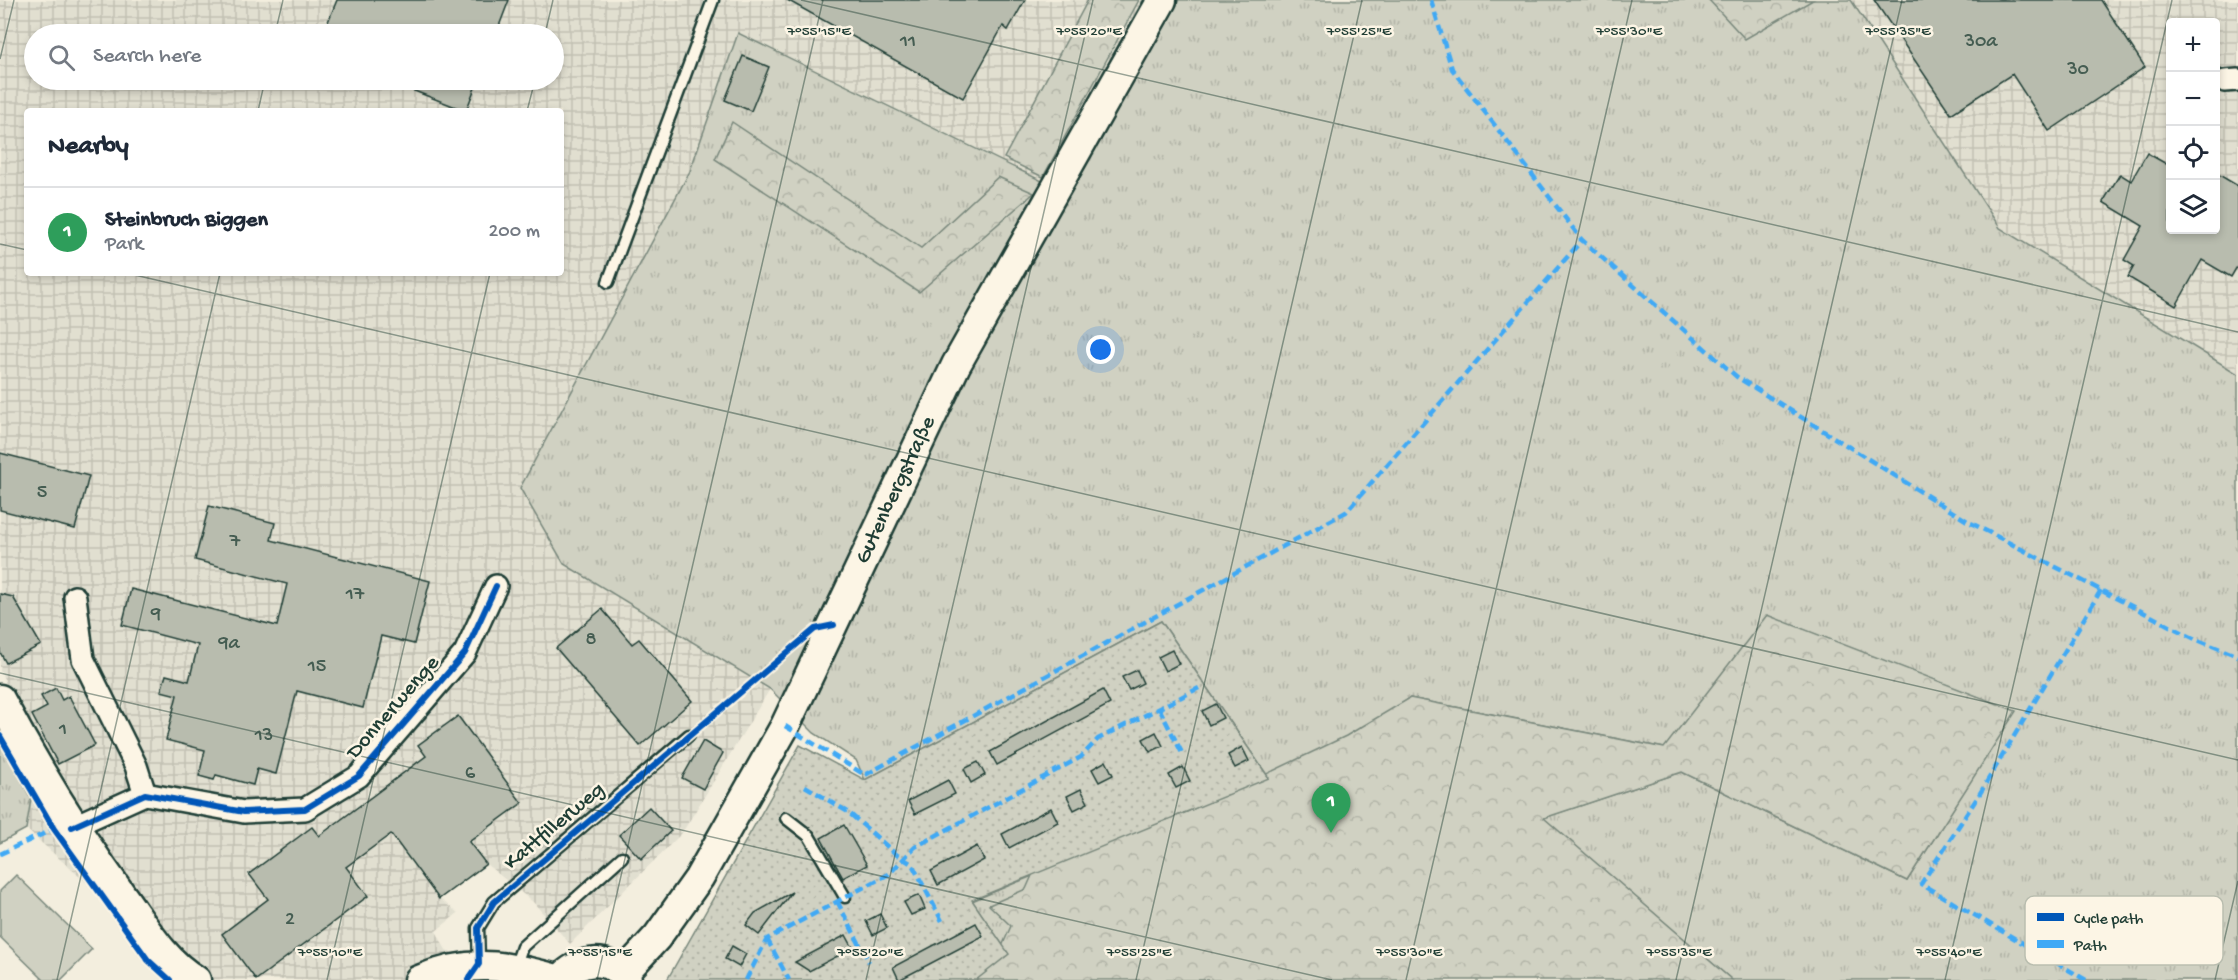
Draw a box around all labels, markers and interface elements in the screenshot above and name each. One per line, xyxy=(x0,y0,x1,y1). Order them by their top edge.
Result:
map controls xyxy=(2166,18,2220,234)
button: + xyxy=(2166,18,2220,72)
text: 7°55'15"E xyxy=(786,23,851,41)
text: 7°55'20"E xyxy=(1055,23,1122,41)
text: 7°55'25"E xyxy=(1326,23,1392,41)
text: 7°55'30"E xyxy=(1595,23,1663,41)
text: 7°55'35"E xyxy=(1864,23,1931,41)
search box xyxy=(24,24,564,90)
house number: 11 xyxy=(899,31,916,54)
house number: 30a xyxy=(1964,31,1998,54)
icon: search xyxy=(45,41,78,74)
text: Search here xyxy=(93,44,201,70)
house number: 30 xyxy=(2066,59,2089,82)
button: − xyxy=(2166,72,2220,126)
button: locate xyxy=(2166,126,2220,180)
text: Nearby xyxy=(48,132,129,163)
button: layers xyxy=(2166,180,2220,234)
text: Steinbruch Biggen xyxy=(105,208,268,234)
text: 1 xyxy=(63,221,72,244)
text: 200 m xyxy=(489,221,540,244)
text: Park xyxy=(105,234,143,257)
your location xyxy=(1086,335,1115,364)
street label: Gutenbergstraße xyxy=(851,412,943,568)
house number: 5 xyxy=(37,482,47,505)
house number: 7 xyxy=(229,531,241,554)
house number: 17 xyxy=(345,584,365,607)
house number: 9 xyxy=(150,604,161,627)
house number: 8 xyxy=(586,629,597,652)
house number: 9a xyxy=(217,633,240,656)
street label: Donnerwenge xyxy=(341,650,446,767)
house number: 15 xyxy=(307,656,326,679)
house number: 1 xyxy=(58,719,67,742)
house number: 13 xyxy=(254,725,273,748)
house number: 6 xyxy=(465,763,476,786)
street label: Kattfillerweg xyxy=(499,777,611,877)
pin: 1 xyxy=(1312,784,1350,833)
legend xyxy=(2025,896,2223,965)
house number: 2 xyxy=(285,909,295,932)
text: Cycle path xyxy=(2074,911,2144,930)
text: Path xyxy=(2073,938,2107,957)
text: 7°55'10"E xyxy=(297,944,363,962)
text: 7°55'15"E xyxy=(567,944,632,962)
text: 7°55'20"E xyxy=(836,944,903,962)
text: 7°55'25"E xyxy=(1106,944,1172,962)
text: 7°55'30"E xyxy=(1375,944,1443,962)
text: 7°55'35"E xyxy=(1645,944,1712,962)
text: 7°55'40"E xyxy=(1915,944,1982,962)

